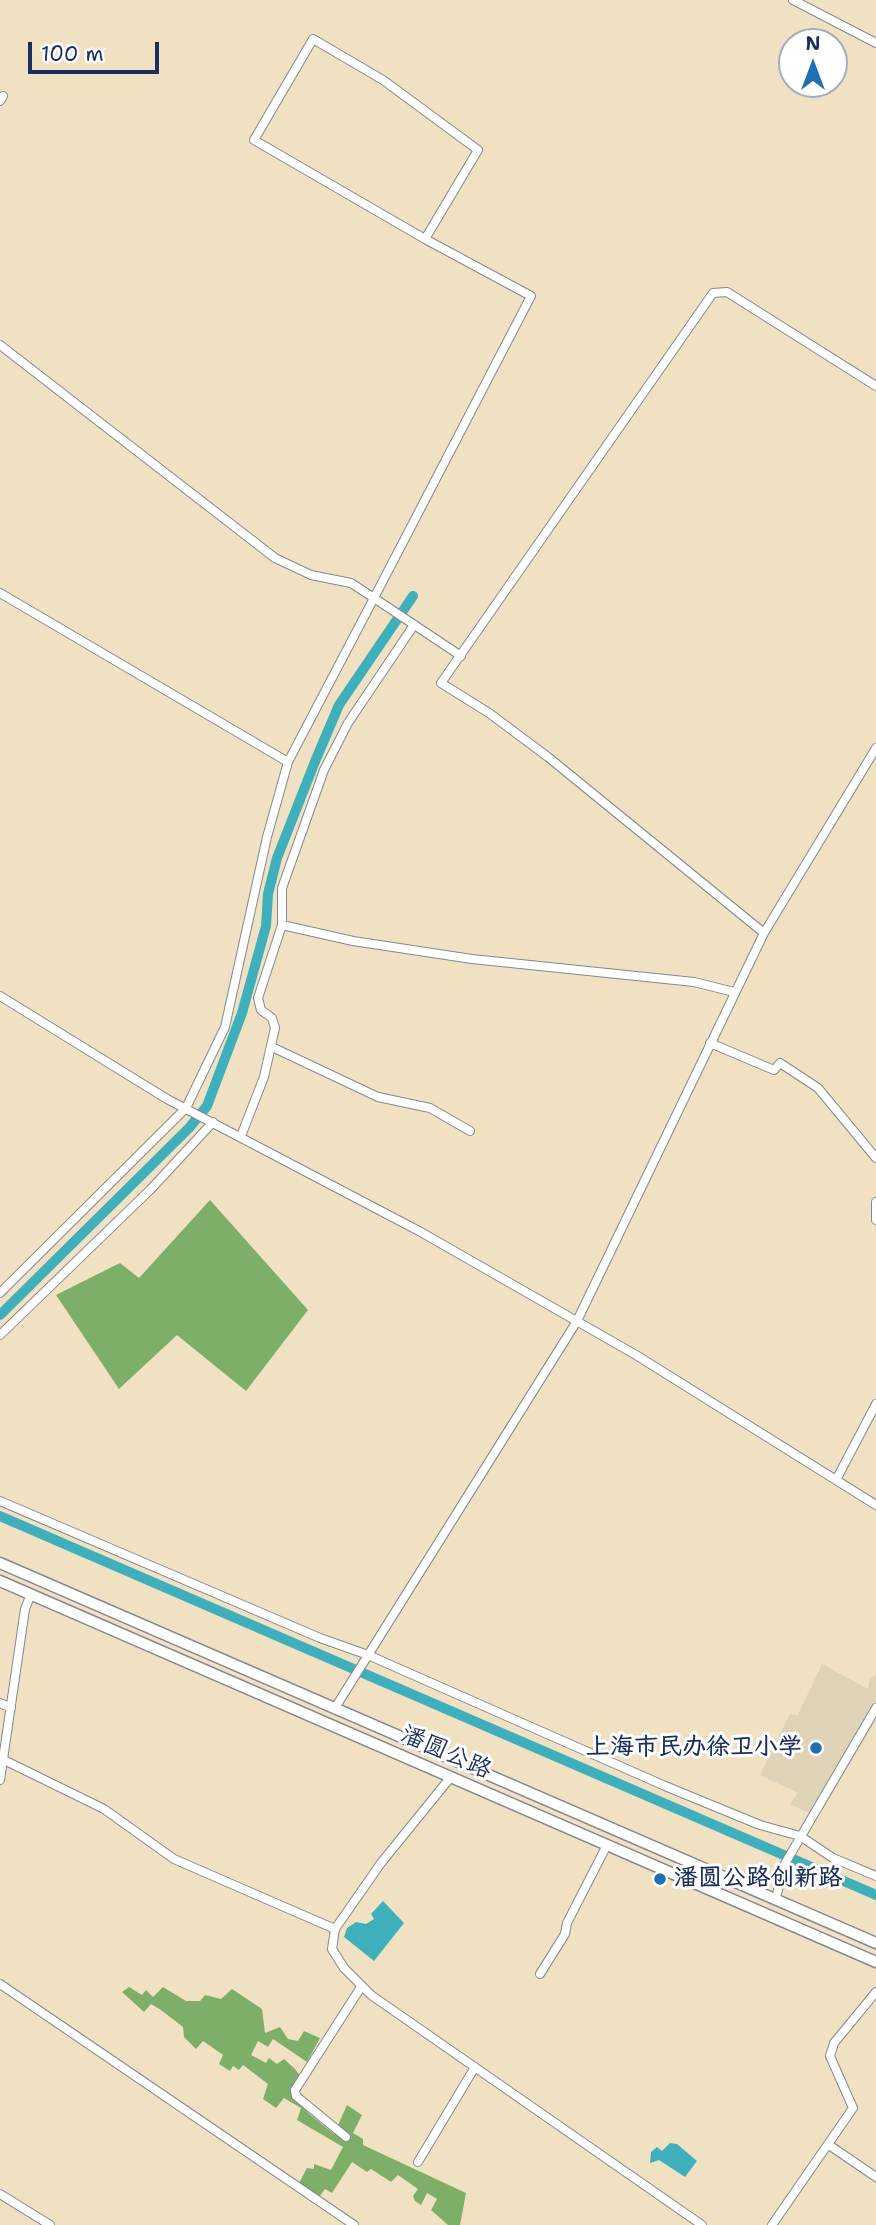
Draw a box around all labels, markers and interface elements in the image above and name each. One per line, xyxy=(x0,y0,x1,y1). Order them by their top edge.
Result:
scale bar xyxy=(32,28,163,72)
north arrow xyxy=(778,28,848,98)
text: N xyxy=(805,31,821,56)
text: 100 m xyxy=(41,40,104,68)
street label: 潘圆公路 xyxy=(396,1720,496,1786)
place label: 上海市民办徐卫小学 xyxy=(586,1734,802,1762)
marker: 上海市民办徐卫小学 xyxy=(808,1740,824,1756)
place label: 潘圆公路创新路 xyxy=(674,1865,842,1893)
marker: 潘圆公路创新路 xyxy=(652,1871,668,1887)

